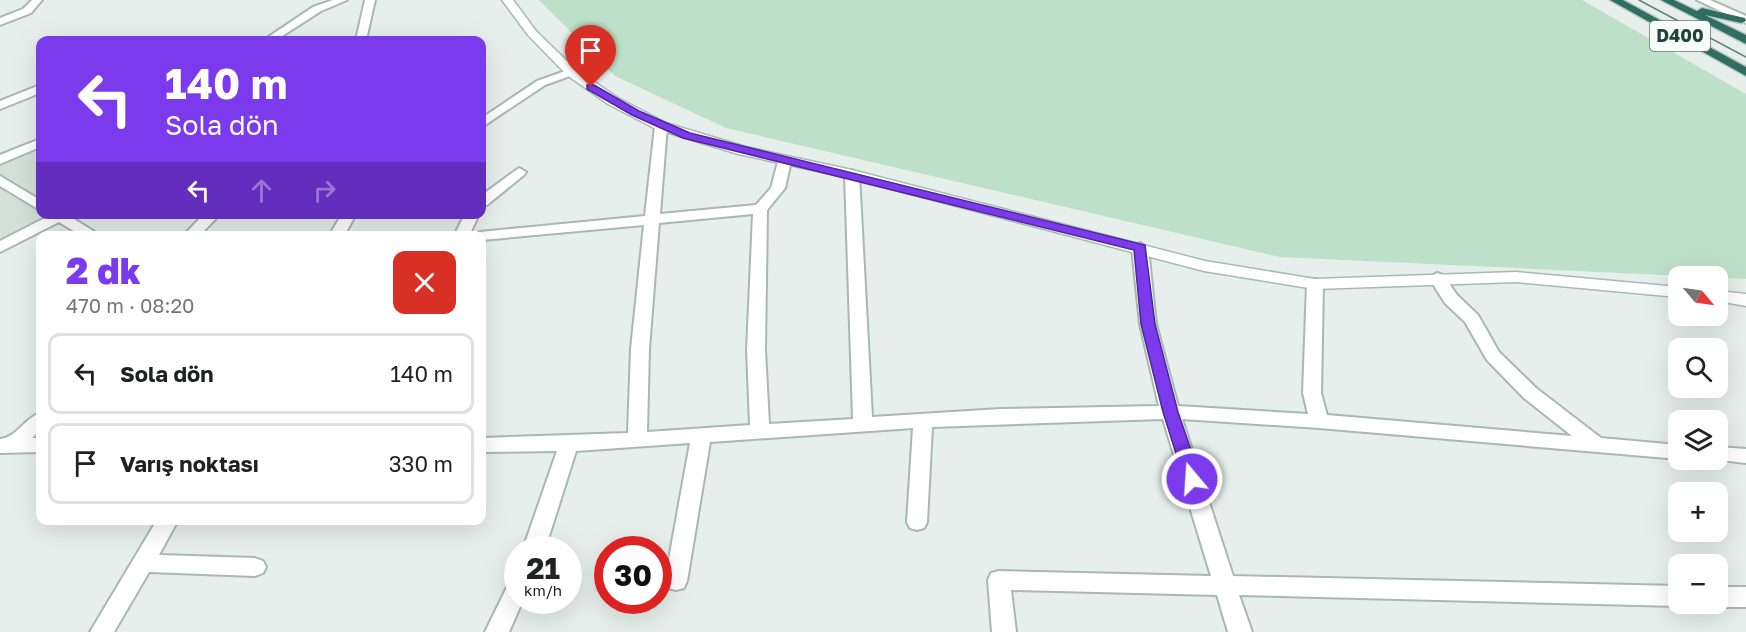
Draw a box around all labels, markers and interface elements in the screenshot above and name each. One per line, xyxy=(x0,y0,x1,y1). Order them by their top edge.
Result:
road number: D400 xyxy=(1650,21,1710,51)
pin xyxy=(565,25,616,87)
icon: arrive xyxy=(574,34,607,67)
text: 140 m xyxy=(165,58,287,108)
icon: left xyxy=(66,60,144,138)
text: Sola dön xyxy=(165,109,279,141)
icon: left xyxy=(182,174,215,207)
icon: ahead xyxy=(245,174,278,207)
icon: right xyxy=(308,174,341,207)
text: 2 dk xyxy=(66,249,140,292)
button: close xyxy=(393,251,456,314)
north arrow xyxy=(1668,266,1728,326)
map controls xyxy=(1668,266,1728,614)
text: 470 m · 08:20 xyxy=(66,293,195,317)
button: search xyxy=(1668,338,1728,398)
icon: left xyxy=(69,357,102,390)
text: Sola dön xyxy=(120,360,214,387)
text: 140 m xyxy=(390,360,453,387)
button: layers xyxy=(1668,410,1728,470)
icon: arrive xyxy=(69,447,102,480)
position arrow xyxy=(1160,447,1224,511)
text: Varış noktası xyxy=(120,450,259,477)
text: 330 m xyxy=(389,450,453,477)
button: + xyxy=(1668,482,1728,542)
speed limit sign: 30 xyxy=(594,536,672,614)
text: 21 xyxy=(526,550,560,586)
button: − xyxy=(1668,554,1728,614)
text: km/h xyxy=(524,581,562,599)

